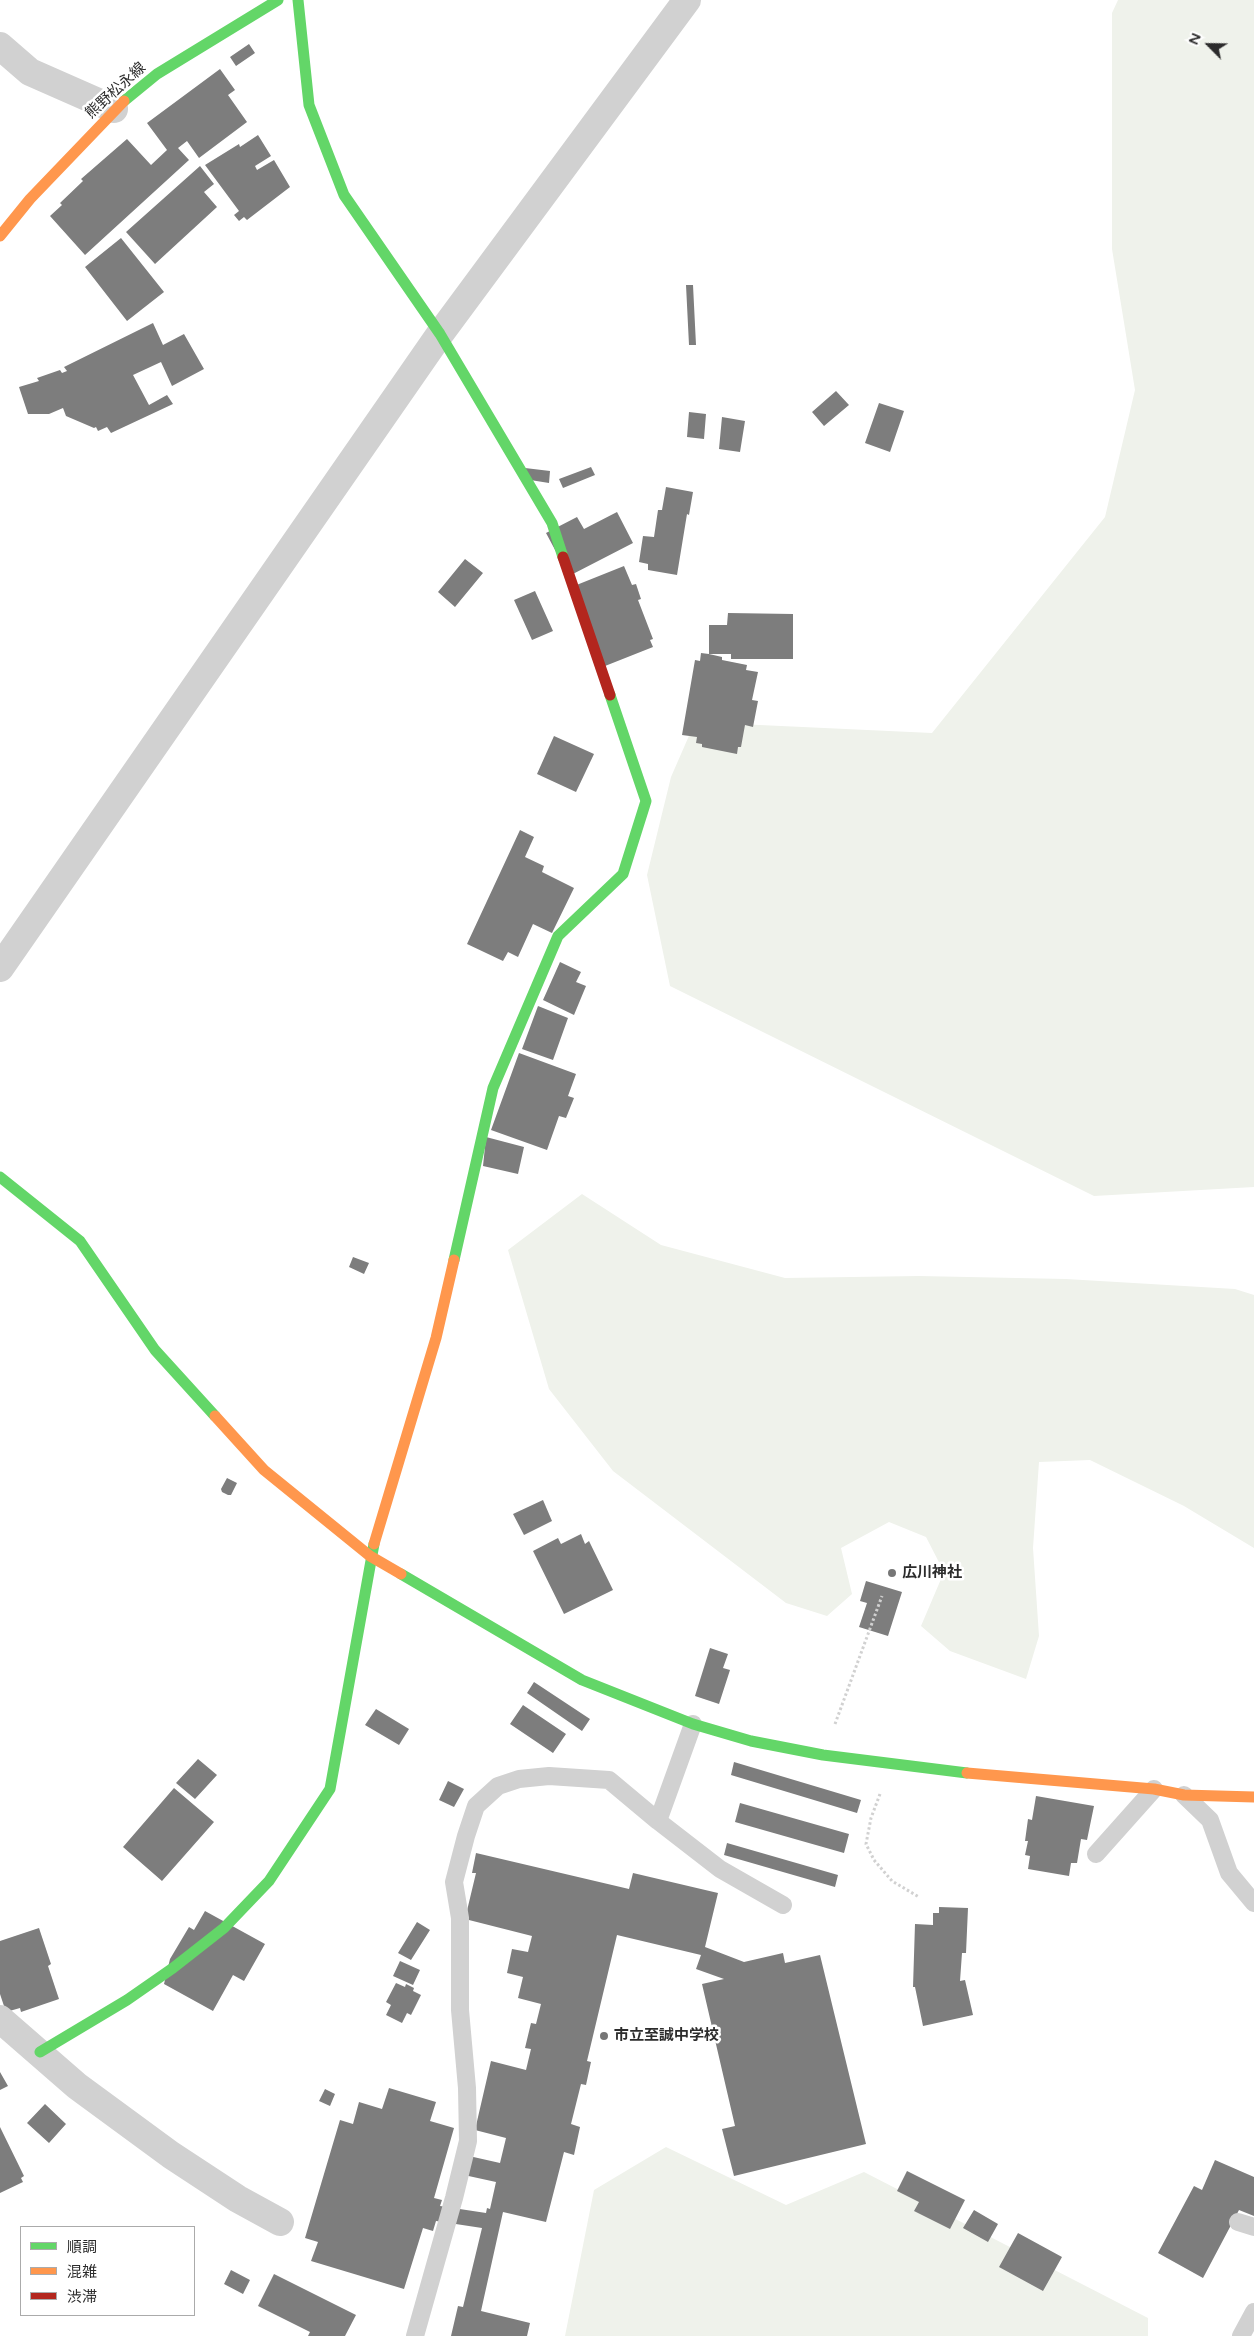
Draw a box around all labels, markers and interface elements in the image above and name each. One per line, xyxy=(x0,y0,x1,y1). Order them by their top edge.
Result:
north arrow xyxy=(1184,20,1234,70)
text: N xyxy=(1185,30,1205,47)
street label: 熊野松永線 xyxy=(82,59,150,123)
place label: 広川神社 xyxy=(902,1564,962,1582)
marker: 広川神社 xyxy=(886,1567,898,1579)
place label: 市立至誠中学校 xyxy=(614,2027,719,2045)
marker: 市立至誠中学校 xyxy=(598,2030,610,2042)
legend xyxy=(20,2226,195,2316)
text: 順調 xyxy=(67,2238,97,2256)
text: 混雑 xyxy=(67,2263,97,2281)
text: 渋滞 xyxy=(67,2288,97,2306)

